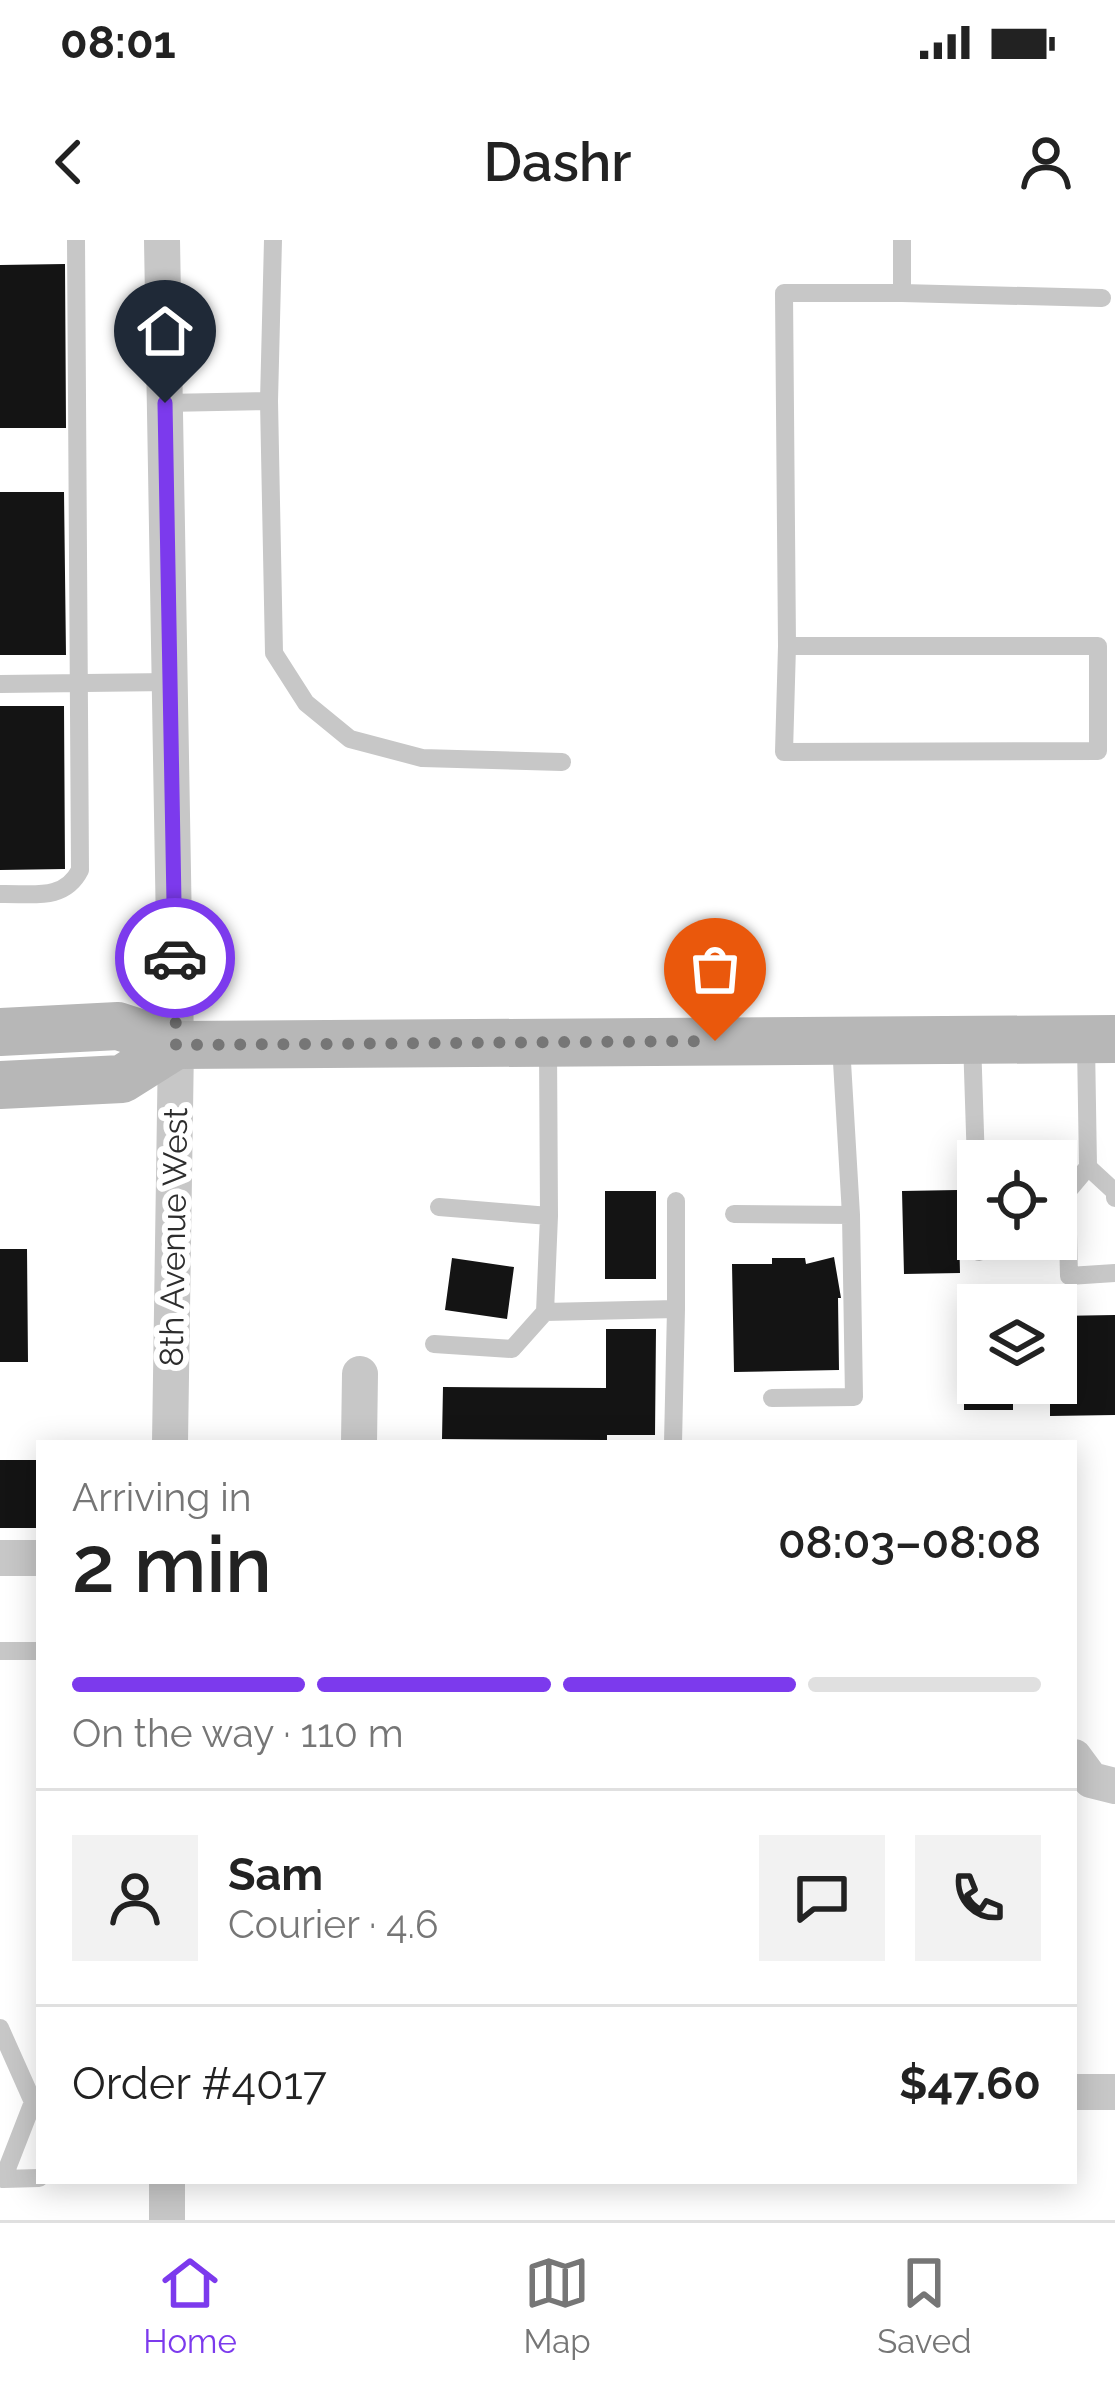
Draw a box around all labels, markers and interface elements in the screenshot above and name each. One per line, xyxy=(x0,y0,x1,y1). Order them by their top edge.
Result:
text: 08:01 xyxy=(60,16,176,69)
icon: back xyxy=(36,129,102,195)
icon: person xyxy=(1013,129,1079,195)
text: Dashr xyxy=(484,130,631,194)
pin xyxy=(114,280,216,403)
icon: home xyxy=(132,298,198,364)
courier xyxy=(115,898,235,1018)
pin xyxy=(664,918,766,1041)
icon: car xyxy=(142,925,208,991)
icon: bag xyxy=(682,936,748,1002)
street label: 8th Avenue West xyxy=(152,1107,195,1367)
map controls xyxy=(957,1140,1077,1404)
button: locate xyxy=(957,1140,1077,1260)
button: layers xyxy=(957,1284,1077,1404)
text: Arriving in xyxy=(72,1474,252,1520)
text: 08:03–08:08 xyxy=(778,1516,1041,1569)
text: 2 min xyxy=(72,1519,272,1610)
text: On the way · 110 m xyxy=(72,1710,404,1756)
button: person xyxy=(72,1835,198,1961)
button: chat xyxy=(759,1835,885,1961)
button: phone xyxy=(915,1835,1041,1961)
text: Sam xyxy=(228,1848,323,1901)
text: Courier · 4.6 xyxy=(228,1901,438,1947)
text: Order #4017 xyxy=(72,2057,327,2110)
text: $47.60 xyxy=(899,2057,1041,2110)
tab: Home xyxy=(143,2250,237,2361)
tab: Map xyxy=(523,2250,591,2361)
tab: Saved xyxy=(877,2250,972,2361)

